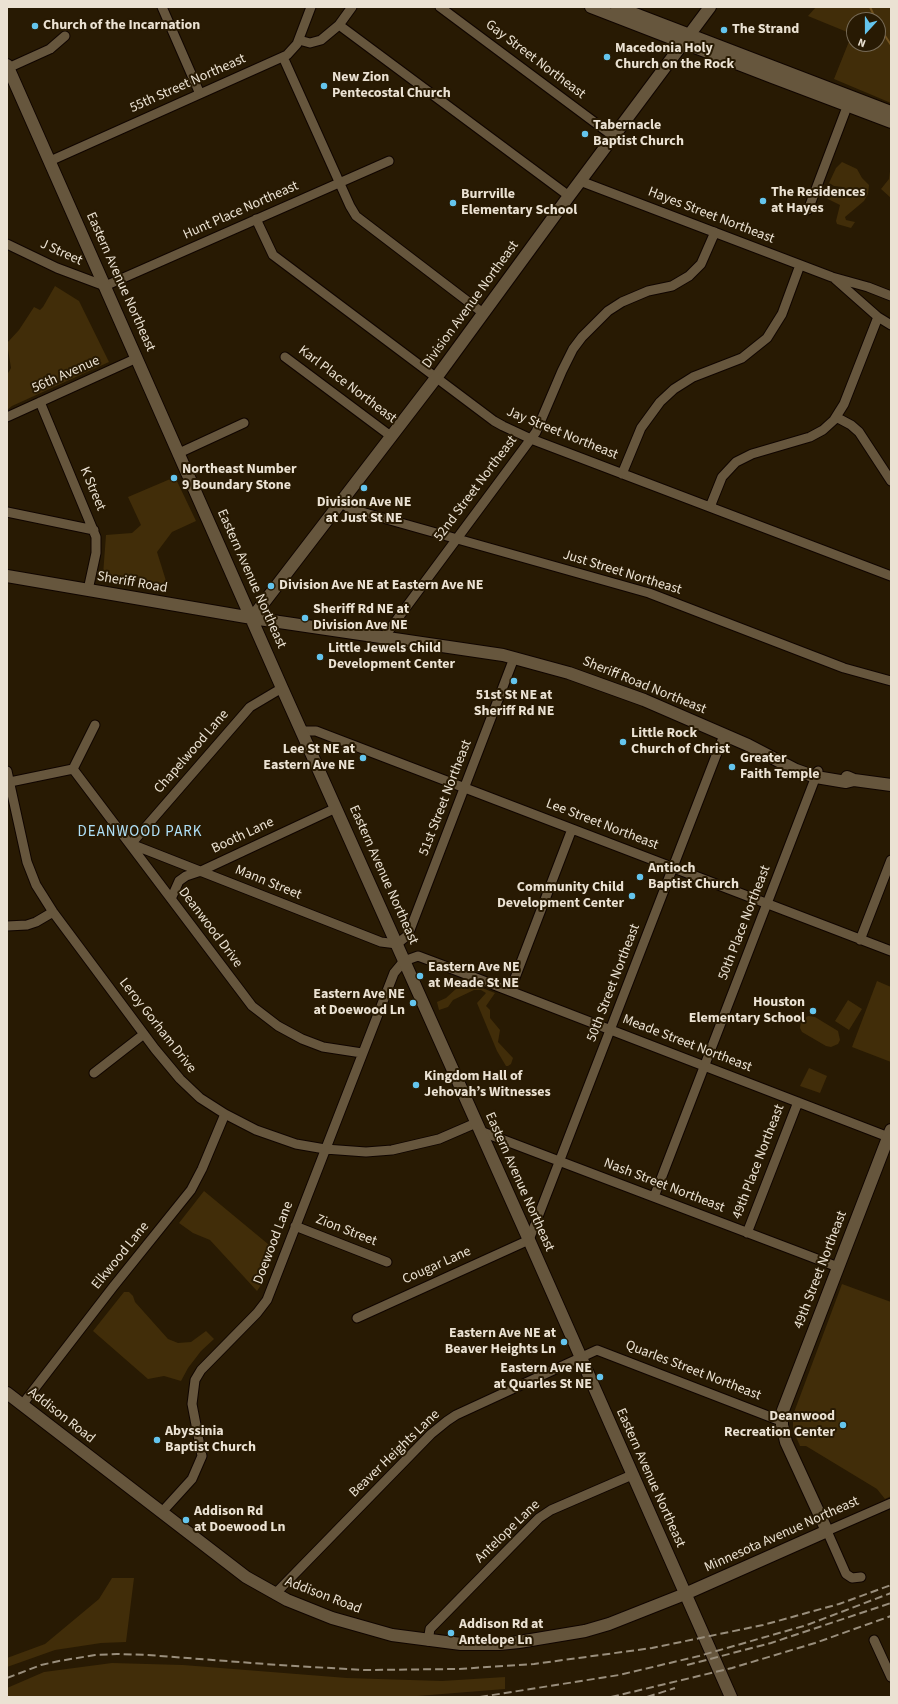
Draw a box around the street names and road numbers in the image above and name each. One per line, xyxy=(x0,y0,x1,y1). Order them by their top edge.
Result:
street label: Gay Street Northeast xyxy=(482,17,588,103)
street label: 55th Street Northeast xyxy=(128,51,248,117)
street label: Hunt Place Northeast xyxy=(181,178,301,244)
street label: Hayes Street Northeast xyxy=(645,184,777,248)
street label: Eastern Avenue Northeast xyxy=(82,210,158,354)
street label: J Street xyxy=(37,236,85,270)
street label: Division Avenue Northeast xyxy=(419,238,523,372)
street label: Karl Place Northeast xyxy=(295,343,399,427)
street label: 56th Avenue xyxy=(30,353,102,397)
street label: Jay Street Northeast xyxy=(504,404,620,464)
street label: 52nd Street Northeast xyxy=(431,433,521,545)
street label: K Street xyxy=(75,465,109,513)
street label: Eastern Avenue Northeast xyxy=(213,507,289,651)
street label: Just Street Northeast xyxy=(561,547,683,599)
street label: Sheriff Road xyxy=(95,569,169,597)
street label: Sheriff Road Northeast xyxy=(580,653,708,719)
street label: Chapelwood Lane xyxy=(151,707,233,797)
street label: 51st Street Northeast xyxy=(416,738,476,858)
street label: Lee Street Northeast xyxy=(543,796,661,854)
street label: Eastern Avenue Northeast xyxy=(345,803,421,947)
street label: Booth Lane xyxy=(209,814,277,858)
street label: Mann Street xyxy=(232,862,304,904)
street label: 50th Place Northeast xyxy=(715,863,775,983)
street label: Deanwood Drive xyxy=(174,885,246,971)
street label: 50th Street Northeast xyxy=(584,922,644,1044)
street label: Leroy Gorham Drive xyxy=(115,975,199,1077)
street label: Meade Street Northeast xyxy=(620,1012,754,1076)
street label: 49th Place Northeast xyxy=(729,1102,789,1222)
street label: Eastern Avenue Northeast xyxy=(481,1110,557,1254)
street label: Nash Street Northeast xyxy=(601,1155,727,1217)
street label: Doewood Lane xyxy=(250,1199,298,1287)
street label: 49th Street Northeast xyxy=(791,1209,851,1331)
street label: Zion Street xyxy=(313,1212,379,1250)
street label: Elkwood Lane xyxy=(89,1219,153,1293)
street label: Cougar Lane xyxy=(400,1243,474,1289)
street label: Quarles Street Northeast xyxy=(623,1337,763,1405)
street label: Addison Road xyxy=(24,1385,98,1447)
street label: Eastern Avenue Northeast xyxy=(612,1406,688,1550)
street label: Beaver Heights Lane xyxy=(346,1407,444,1501)
street label: Minnesota Avenue Northeast xyxy=(702,1493,862,1577)
street label: Antelope Lane xyxy=(472,1497,544,1567)
street label: Addison Road xyxy=(282,1574,364,1618)

